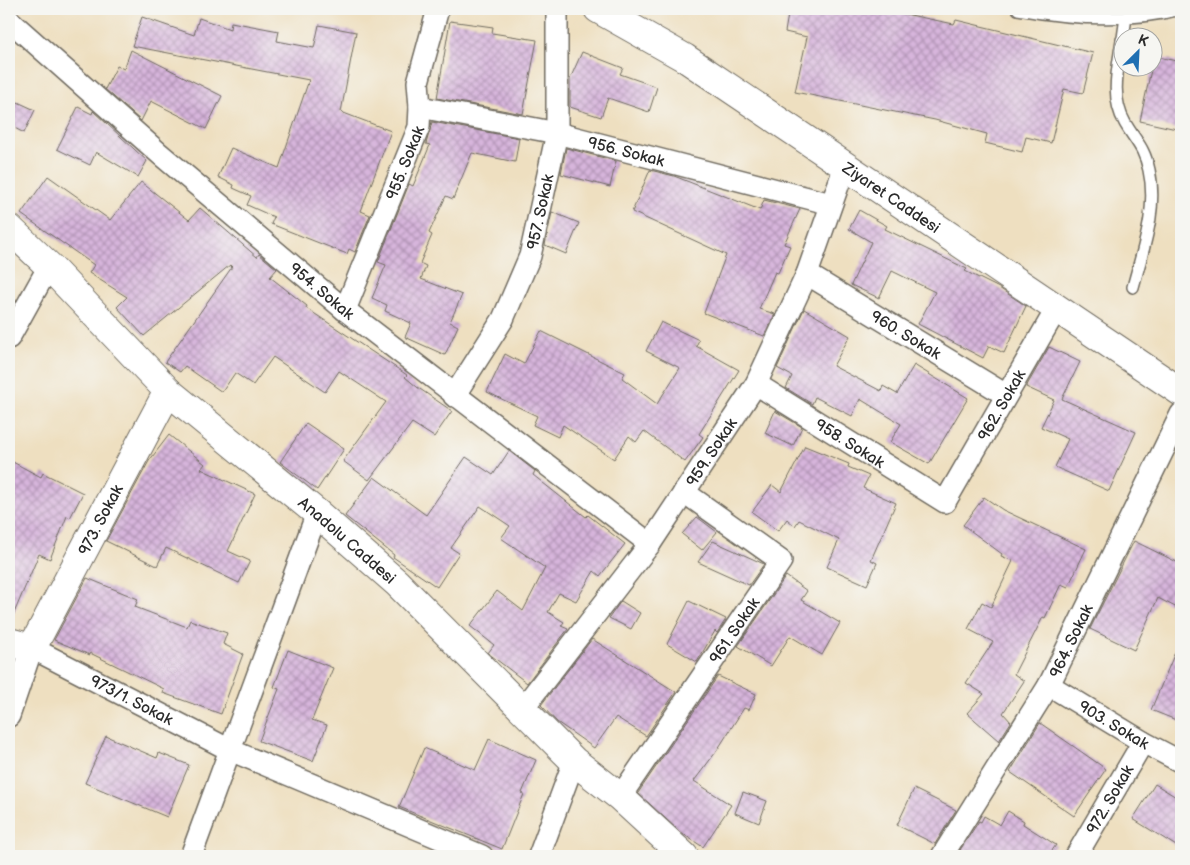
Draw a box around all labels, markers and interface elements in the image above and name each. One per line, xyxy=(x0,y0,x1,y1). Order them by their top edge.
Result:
north arrow xyxy=(1112,28,1162,78)
text: K xyxy=(1135,31,1151,50)
street label: 955. Sokak xyxy=(383,123,429,203)
street label: 956. Sokak xyxy=(585,133,666,171)
street label: Ziyaret Caddesi xyxy=(838,158,943,238)
street label: 957. Sokak xyxy=(524,173,559,252)
street label: 954. Sokak xyxy=(285,259,357,325)
street label: 960. Sokak xyxy=(867,307,944,364)
street label: 962. Sokak xyxy=(974,367,1030,444)
street label: 959. Sokak xyxy=(683,415,742,490)
street label: 958. Sokak xyxy=(811,415,888,473)
street label: 973. Sokak xyxy=(75,482,128,559)
street label: Anadolu Caddesi xyxy=(294,494,399,589)
street label: 961. Sokak xyxy=(706,594,764,668)
street label: 964. Sokak xyxy=(1046,601,1098,681)
street label: 973/1. Sokak xyxy=(86,671,176,730)
street label: 903. Sokak xyxy=(1075,697,1152,754)
street label: 972. Sokak xyxy=(1083,762,1138,838)

